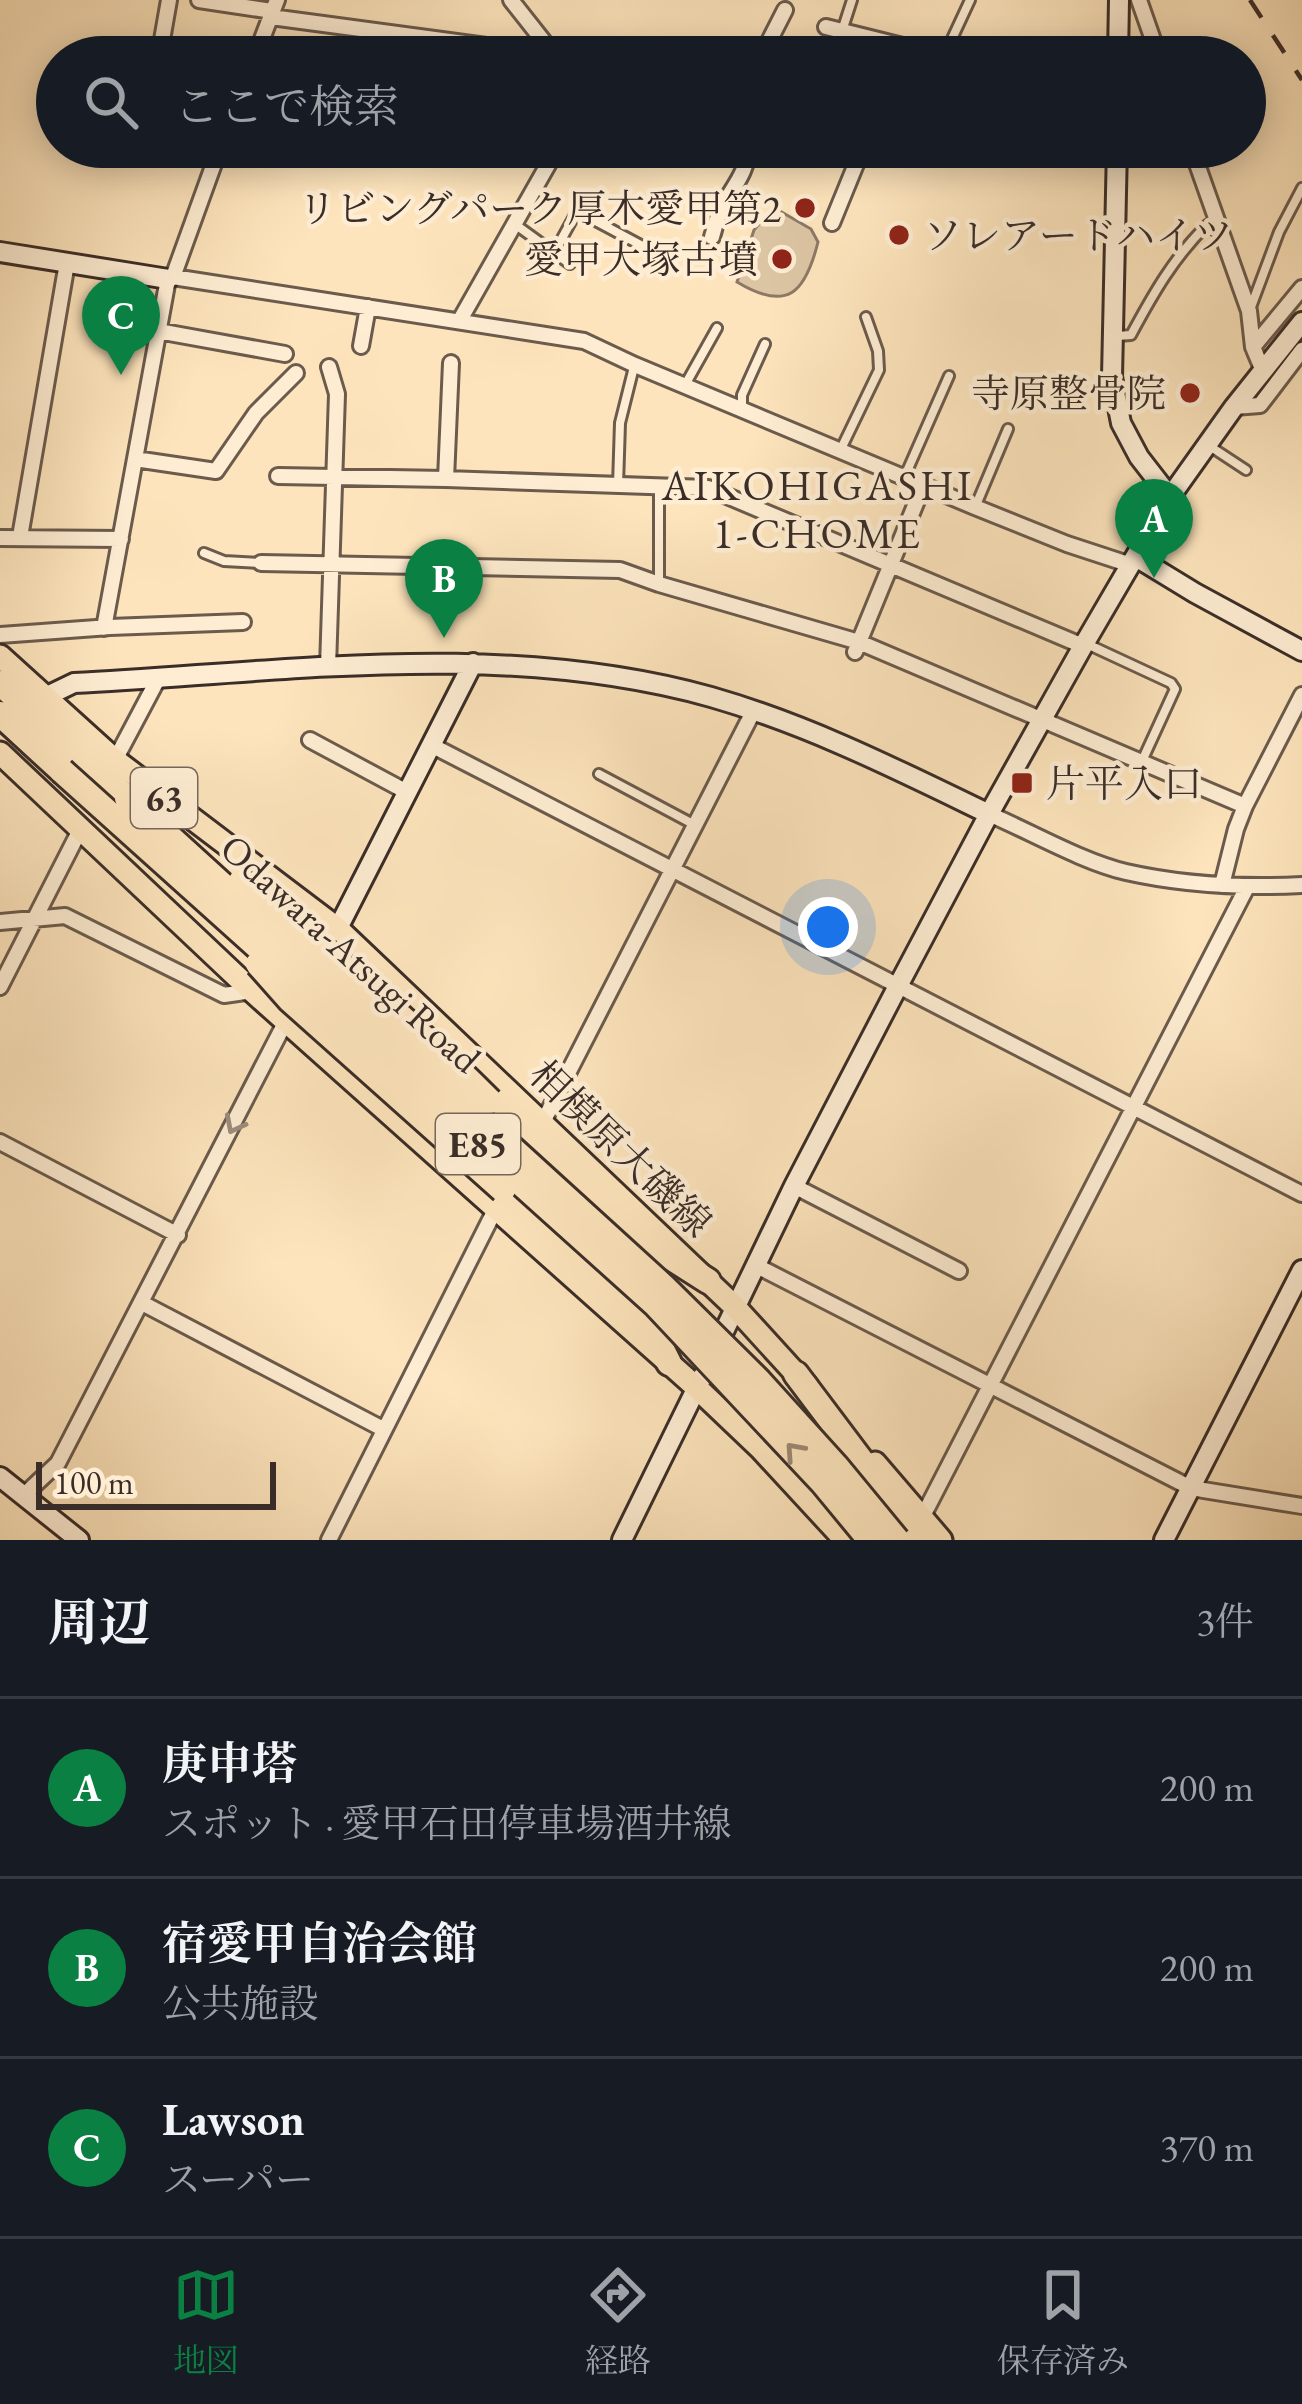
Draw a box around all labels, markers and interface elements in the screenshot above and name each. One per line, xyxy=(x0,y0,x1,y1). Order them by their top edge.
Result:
search box xyxy=(36,36,1266,168)
icon: search xyxy=(78,69,144,135)
text: ここで検索 xyxy=(174,77,399,135)
place label: リビングパーク厚木愛甲第2 xyxy=(297,183,781,234)
marker: リビングパーク厚木愛甲第2 xyxy=(792,195,818,221)
place label: ソレアードハイツ xyxy=(923,210,1233,261)
marker: ソレアードハイツ xyxy=(886,222,912,248)
place label: 愛甲大塚古墳 xyxy=(524,234,758,285)
marker: 愛甲大塚古墳 xyxy=(769,246,795,272)
pin: C xyxy=(82,276,160,375)
place label: 寺原整骨院 xyxy=(971,368,1166,419)
marker: 寺原整骨院 xyxy=(1177,380,1203,406)
district label: AIKOHIGASHI 1-CHOME xyxy=(661,458,974,561)
pin: A xyxy=(1115,479,1193,578)
pin: B xyxy=(405,539,483,638)
place label: 片平入口 xyxy=(1046,758,1202,809)
road number: 63 xyxy=(131,768,197,828)
marker: 片平入口 xyxy=(1009,770,1035,796)
street label: Odawara-Atsugi Road xyxy=(210,823,492,1084)
your location xyxy=(798,897,858,957)
street label: 相模原大磯線 xyxy=(519,1049,723,1248)
one-way arrow xyxy=(224,1113,248,1134)
road number: E85 xyxy=(436,1114,520,1174)
one-way arrow xyxy=(787,1444,808,1465)
scale bar xyxy=(36,1456,276,1509)
text: 100 m xyxy=(54,1461,134,1504)
text: 周辺 xyxy=(48,1589,150,1655)
text: 3件 xyxy=(1196,1596,1254,1647)
text: 庚申塔 xyxy=(162,1734,297,1792)
text: A xyxy=(73,1762,101,1813)
text: 200 m xyxy=(1160,1762,1254,1813)
text: スポット · 愛甲石田停車場酒井線 xyxy=(162,1798,731,1849)
text: 宿愛甲自治会館 xyxy=(162,1914,477,1972)
text: B xyxy=(75,1942,99,1993)
text: 200 m xyxy=(1160,1942,1254,1993)
text: 公共施設 xyxy=(162,1978,318,2029)
text: Lawson xyxy=(162,2090,305,2148)
text: C xyxy=(73,2122,101,2173)
text: 370 m xyxy=(1160,2122,1254,2173)
text: スーパー xyxy=(162,2154,314,2205)
tab: 地図 xyxy=(173,2262,239,2382)
tab: 経路 xyxy=(585,2262,651,2382)
tab: 保存済み xyxy=(997,2262,1129,2382)

